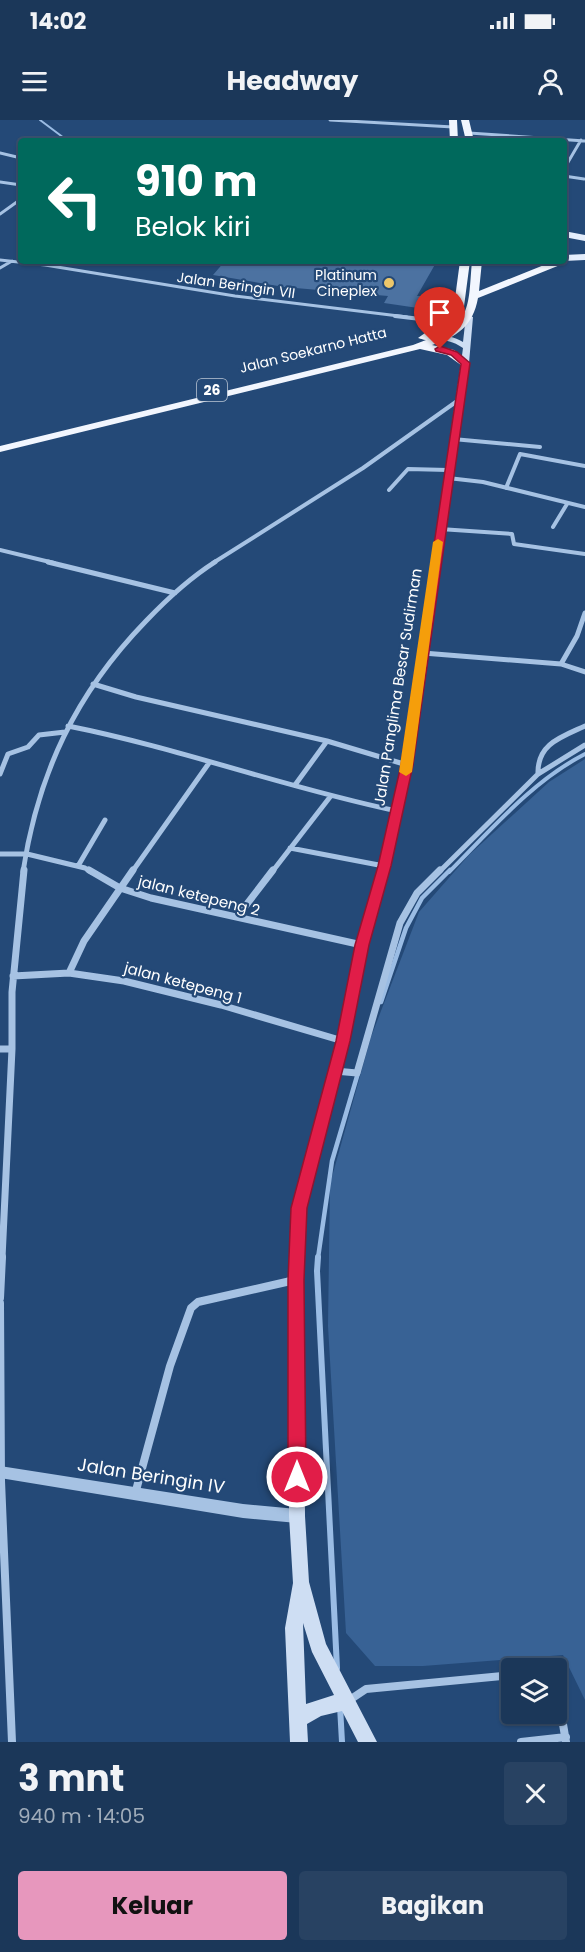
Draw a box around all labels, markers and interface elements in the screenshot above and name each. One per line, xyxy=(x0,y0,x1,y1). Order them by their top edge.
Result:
text: 14:02 xyxy=(30,6,86,37)
text: Headway xyxy=(227,62,358,99)
icon: menu xyxy=(18,65,51,98)
icon: person xyxy=(534,65,567,98)
text: 910 m xyxy=(135,152,257,211)
icon: left xyxy=(36,162,114,240)
text: Belok kiri xyxy=(135,208,251,245)
place label: Platinum Cineplex xyxy=(315,265,377,301)
street label: Jalan Beringin VII xyxy=(176,267,296,303)
marker: Platinum Cineplex xyxy=(382,276,396,290)
pin xyxy=(414,287,465,349)
icon: arrive xyxy=(423,296,456,329)
street label: Jalan Soekarno Hatta xyxy=(237,322,389,378)
road number: 26 xyxy=(197,379,227,401)
street label: Jalan Panglima Besar Sudirman xyxy=(368,567,427,807)
street label: jalan ketepeng 2 xyxy=(135,870,262,921)
street label: jalan ketepeng 1 xyxy=(121,956,244,1008)
position arrow xyxy=(265,1445,329,1509)
street label: Jalan Beringin IV xyxy=(76,1452,227,1500)
map controls xyxy=(501,1658,567,1724)
button: layers xyxy=(501,1658,567,1724)
text: 3 mnt xyxy=(18,1753,124,1804)
button: close xyxy=(504,1762,567,1825)
text: 940 m · 14:05 xyxy=(18,1802,145,1830)
button: Keluar xyxy=(18,1871,287,1940)
button: Bagikan xyxy=(299,1871,567,1940)

